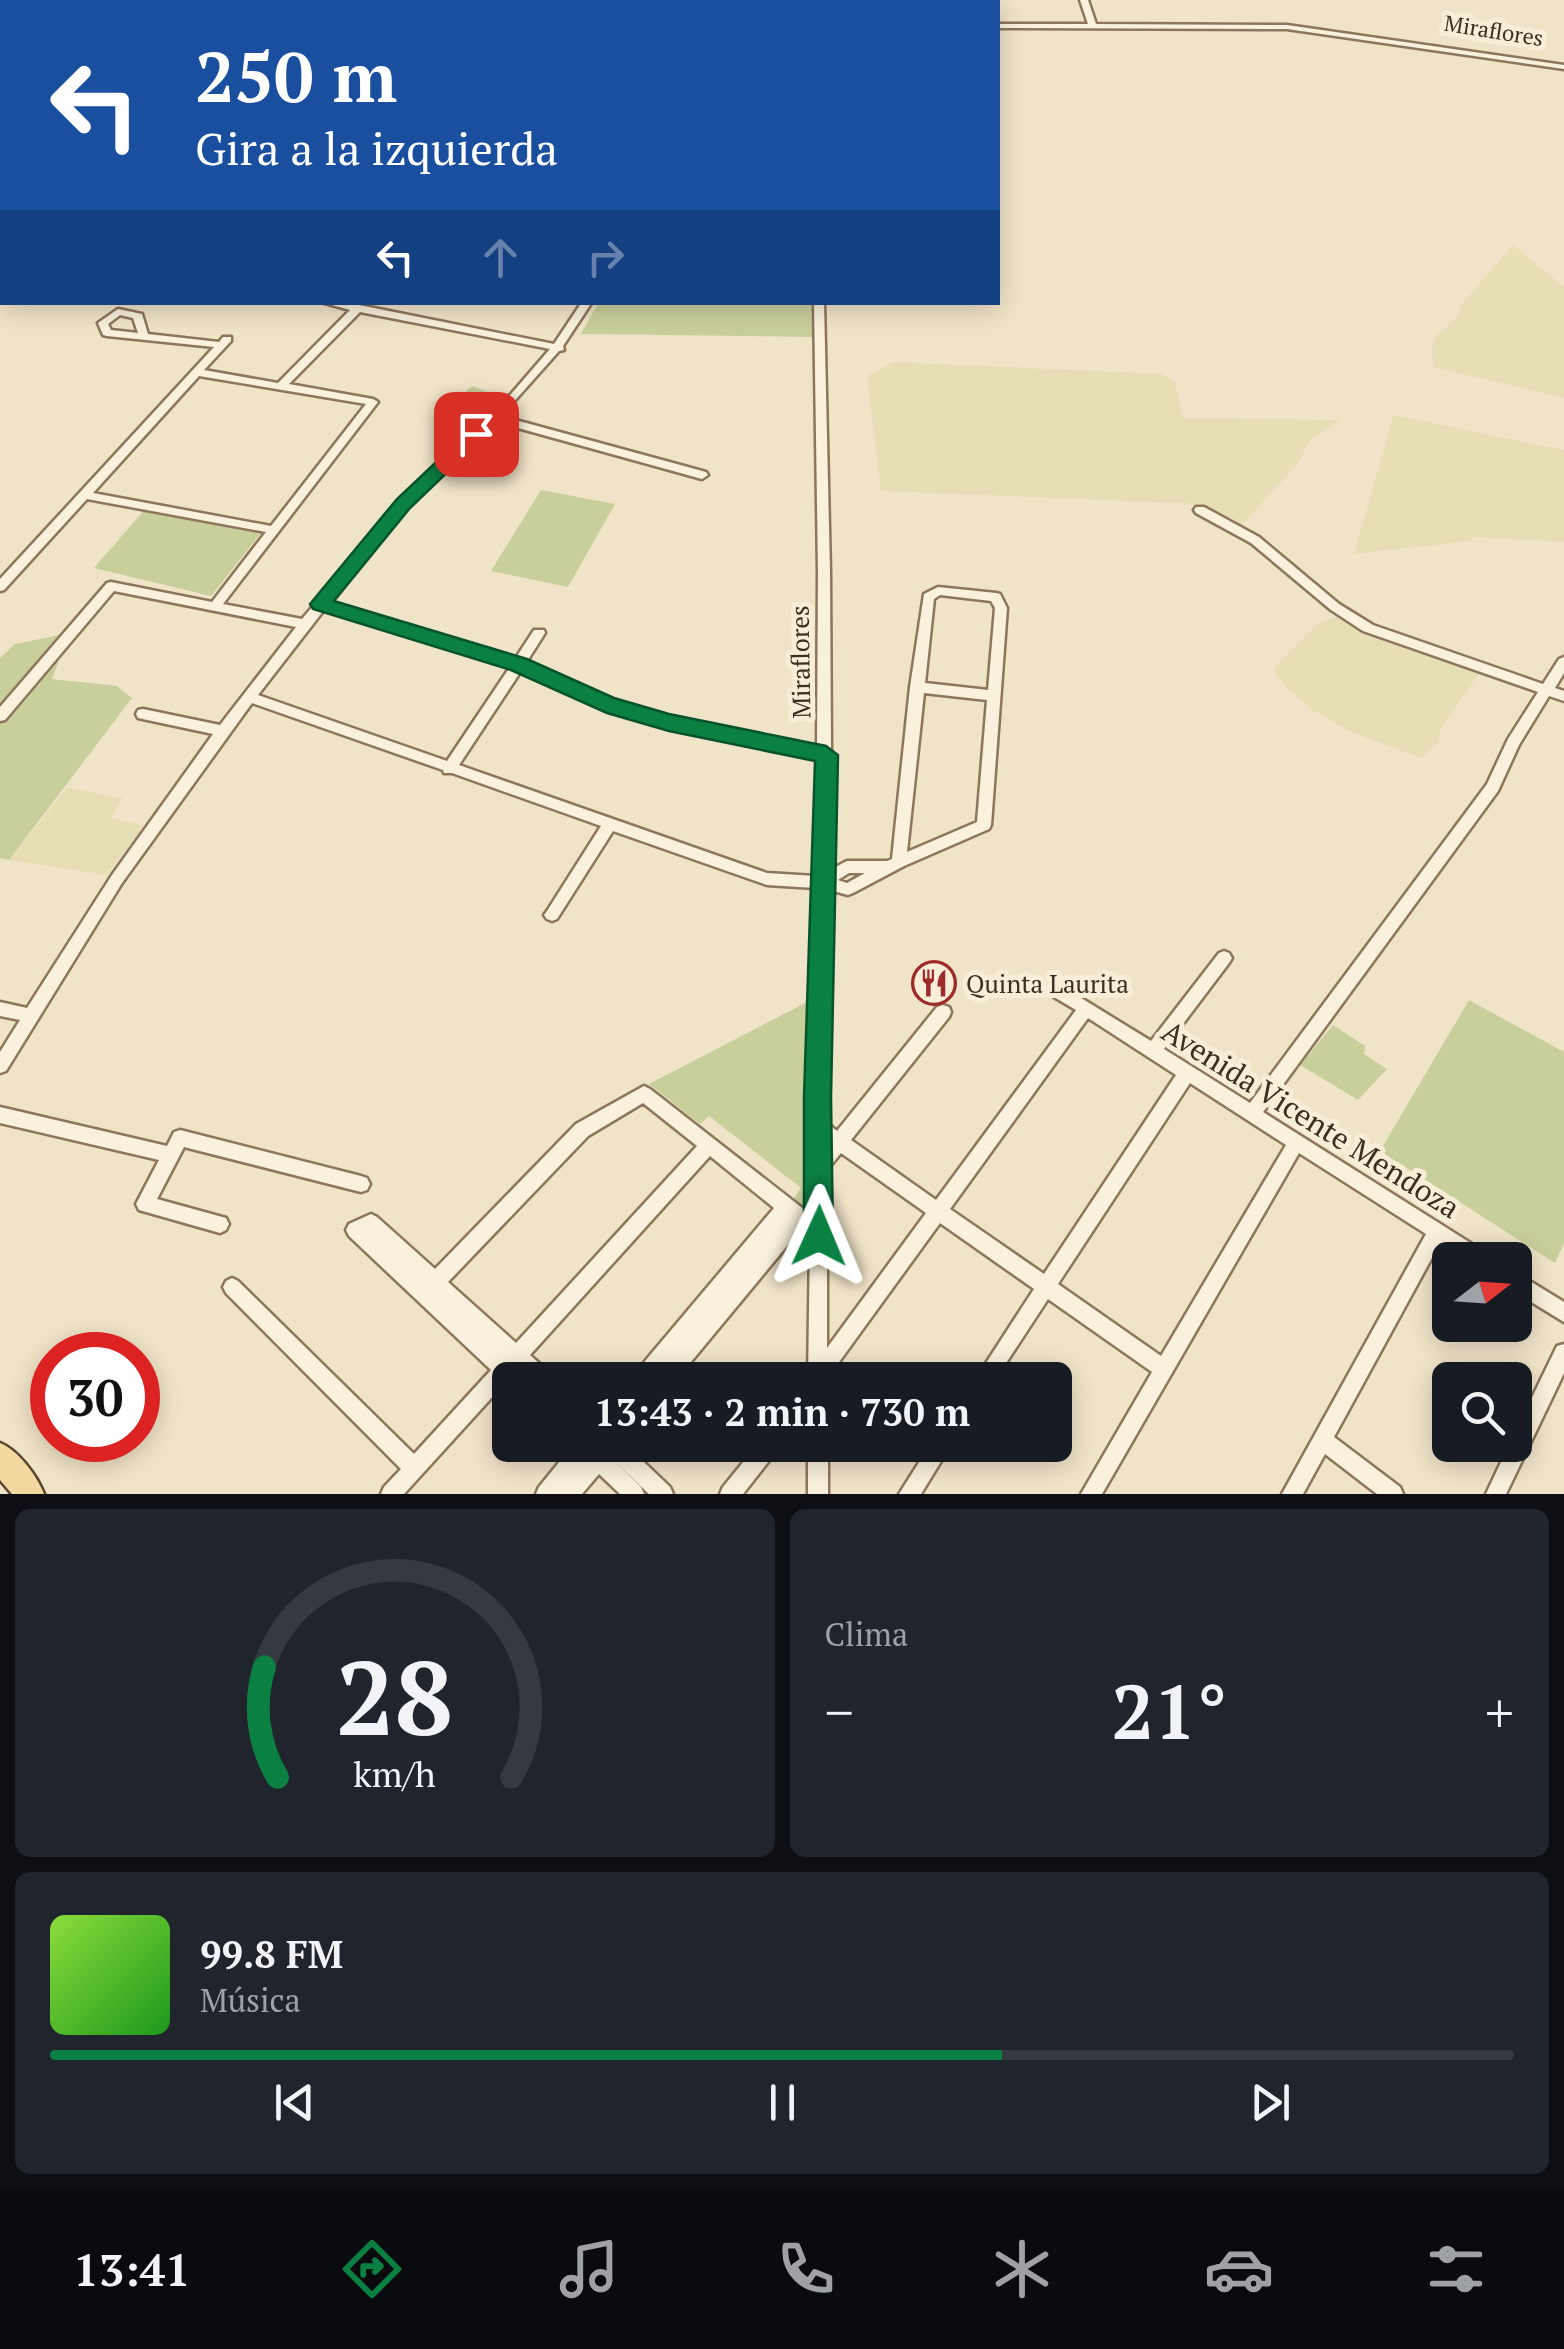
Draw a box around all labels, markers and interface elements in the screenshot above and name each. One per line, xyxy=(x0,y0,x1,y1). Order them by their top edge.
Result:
street label: Miraflores xyxy=(1442,8,1546,52)
text: 250 m xyxy=(195,29,397,122)
icon: left xyxy=(30,40,160,170)
text: Gira a la izquierda xyxy=(195,118,558,178)
icon: left xyxy=(368,230,423,285)
icon: ahead xyxy=(473,230,528,285)
icon: right xyxy=(578,230,633,285)
pin xyxy=(434,392,519,477)
icon: arrive xyxy=(449,407,504,462)
street label: Miraflores xyxy=(783,605,817,719)
restaurant icon: Quinta Laurita xyxy=(911,960,957,1006)
place label: Quinta Laurita xyxy=(966,967,1129,1000)
street label: Avenida Vicente Mendoza xyxy=(1154,1011,1468,1227)
position arrow xyxy=(767,1184,871,1288)
north arrow xyxy=(1432,1242,1532,1342)
map controls xyxy=(1432,1242,1532,1462)
speed limit sign: 30 xyxy=(30,1332,160,1462)
button: search xyxy=(1432,1362,1532,1462)
text: 13:43 · 2 min · 730 m xyxy=(594,1387,970,1437)
text: Clima xyxy=(825,1613,908,1655)
text: 28 xyxy=(336,1627,454,1765)
text: 21° xyxy=(1111,1661,1227,1760)
text: − xyxy=(825,1675,854,1748)
text: + xyxy=(1485,1675,1514,1748)
text: km/h xyxy=(353,1750,436,1797)
text: 99.8 FM xyxy=(200,1929,343,1979)
text: Música xyxy=(200,1979,301,2021)
icon: previous xyxy=(267,2075,322,2130)
icon: pause xyxy=(755,2075,810,2130)
icon: next xyxy=(1243,2075,1298,2130)
icon: directions xyxy=(337,2234,407,2304)
icon: music xyxy=(554,2234,624,2304)
icon: phone xyxy=(771,2234,841,2304)
icon: climate xyxy=(987,2234,1057,2304)
icon: car xyxy=(1204,2234,1274,2304)
icon: filters xyxy=(1421,2234,1491,2304)
text: 13:41 xyxy=(73,2239,190,2299)

